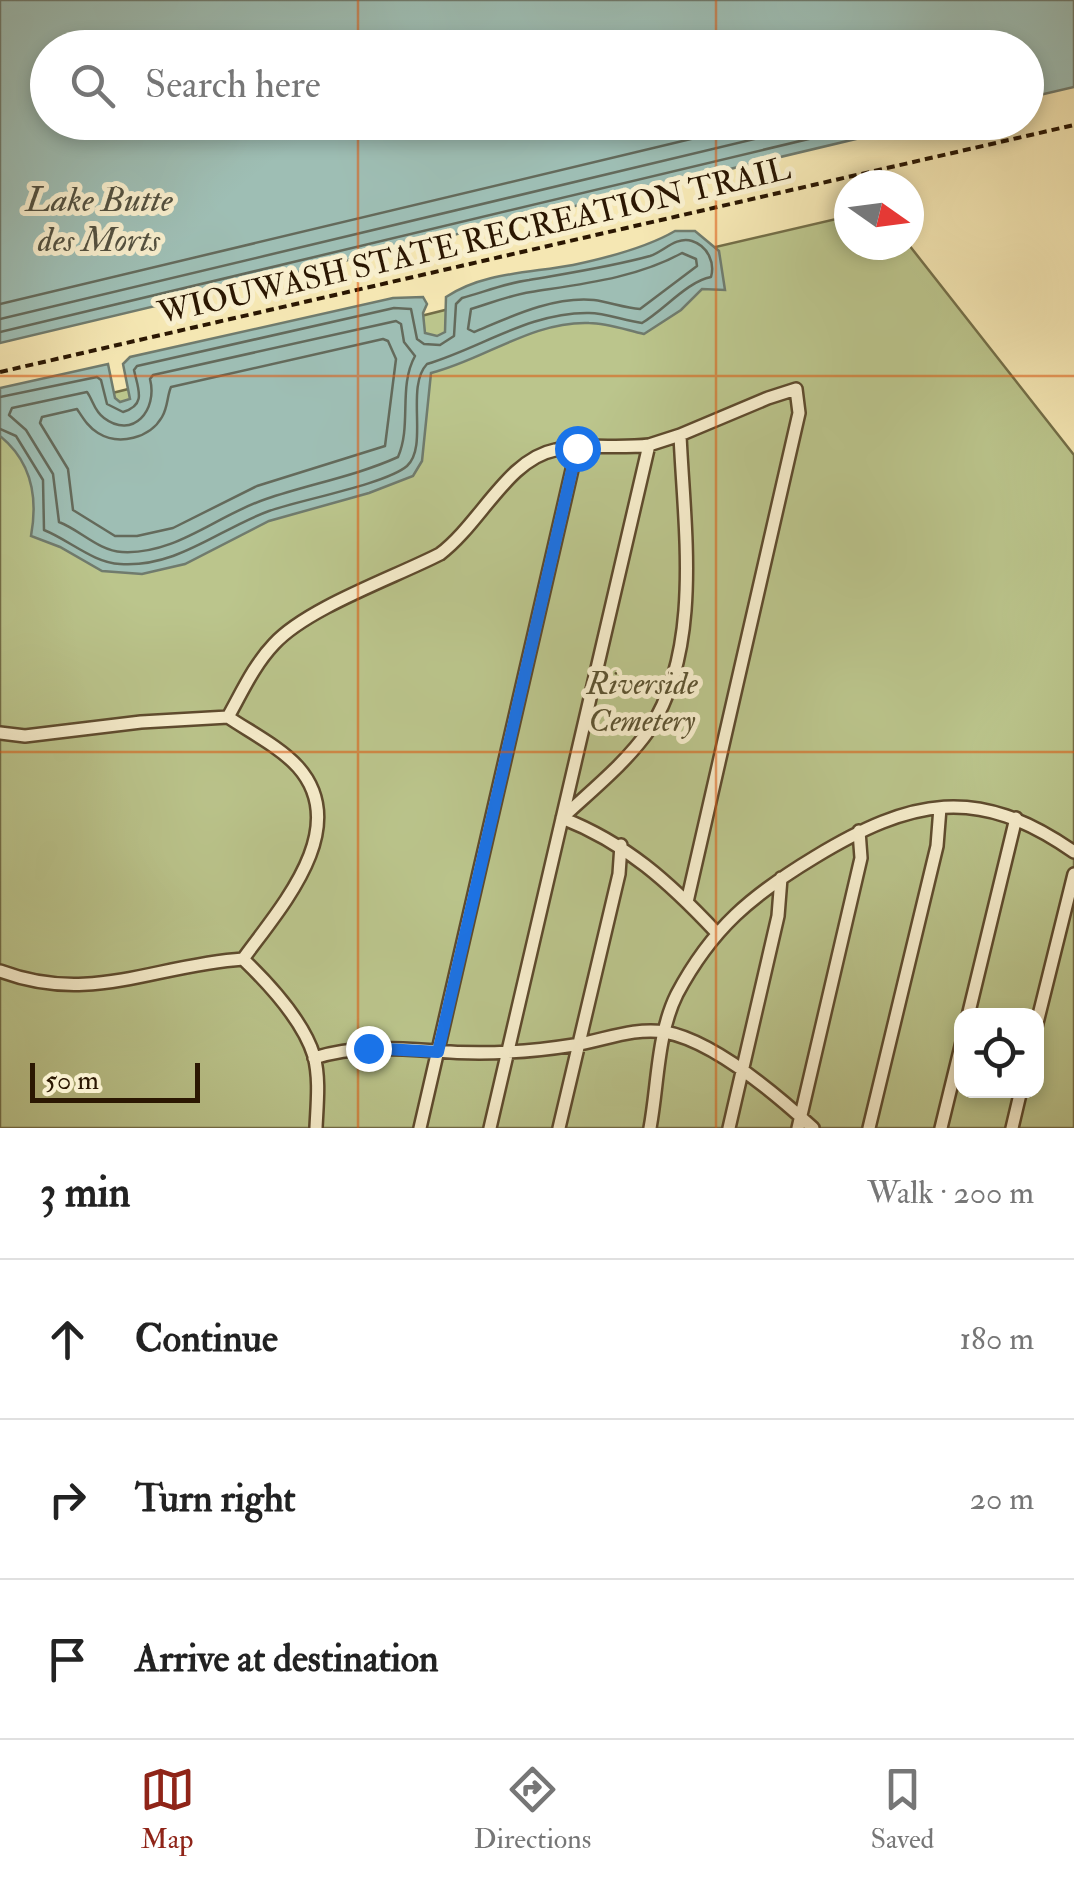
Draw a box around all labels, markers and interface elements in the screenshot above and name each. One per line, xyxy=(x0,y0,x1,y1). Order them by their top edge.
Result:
search box xyxy=(30,30,1044,140)
icon: search xyxy=(65,58,120,113)
text: Search here xyxy=(145,61,321,109)
street label: WIOUWASH STATE RECREATION TRAIL xyxy=(153,149,795,334)
north arrow xyxy=(834,170,924,260)
water label: Lake Butte des Morts xyxy=(23,178,173,262)
route start xyxy=(555,426,601,472)
park label: Riverside Cemetery xyxy=(585,664,698,741)
map controls xyxy=(954,1008,1044,1098)
button: locate xyxy=(954,1008,1044,1098)
route end xyxy=(346,1026,392,1072)
scale bar xyxy=(30,1058,200,1102)
text: 50 m xyxy=(45,1063,99,1098)
text: 3 min xyxy=(40,1167,130,1219)
text: Walk · 200 m xyxy=(867,1173,1034,1213)
icon: ahead xyxy=(40,1312,95,1367)
text: Continue xyxy=(135,1315,278,1363)
text: 180 m xyxy=(960,1319,1034,1359)
icon: right xyxy=(40,1472,95,1527)
text: Turn right xyxy=(135,1475,296,1523)
text: 20 m xyxy=(970,1479,1034,1519)
icon: arrive xyxy=(40,1632,95,1687)
text: Arrive at destination xyxy=(135,1635,439,1683)
tab: Map xyxy=(140,1762,195,1857)
tab: Directions xyxy=(474,1762,591,1857)
tab: Saved xyxy=(870,1762,934,1857)

